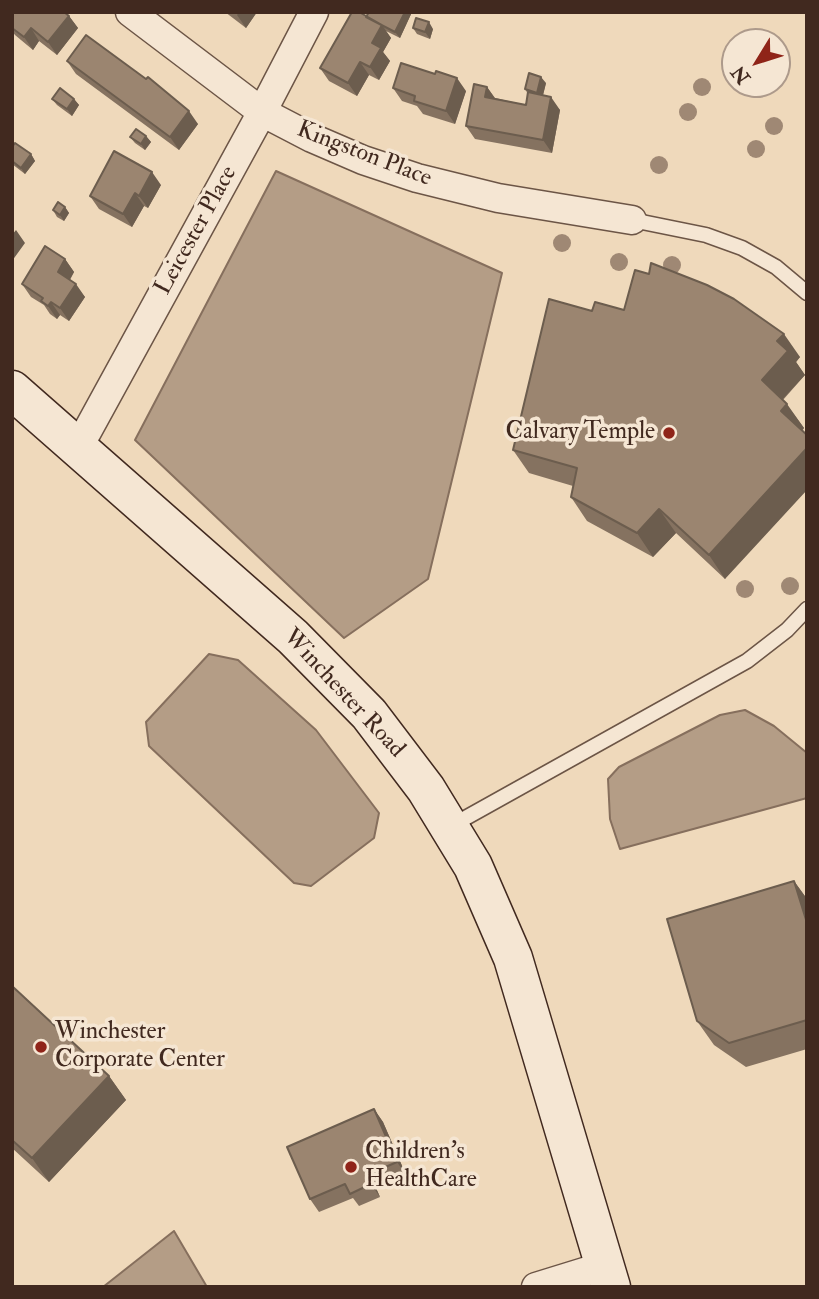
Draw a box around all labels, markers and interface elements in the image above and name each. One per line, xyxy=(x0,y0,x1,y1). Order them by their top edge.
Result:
north arrow xyxy=(721,28,791,98)
text: N xyxy=(726,61,756,89)
street label: Kingston Place xyxy=(293,116,435,194)
street label: Leicester Place xyxy=(150,161,244,301)
place label: Calvary Temple xyxy=(506,419,655,447)
marker: Calvary Temple xyxy=(661,425,677,441)
street label: Winchester Road xyxy=(276,624,410,764)
place label: Winchester Corporate Center xyxy=(55,1019,225,1075)
marker: Winchester Corporate Center xyxy=(33,1039,49,1055)
place label: Children's HealthCare xyxy=(365,1139,477,1195)
marker: Children's HealthCare xyxy=(343,1159,359,1175)

